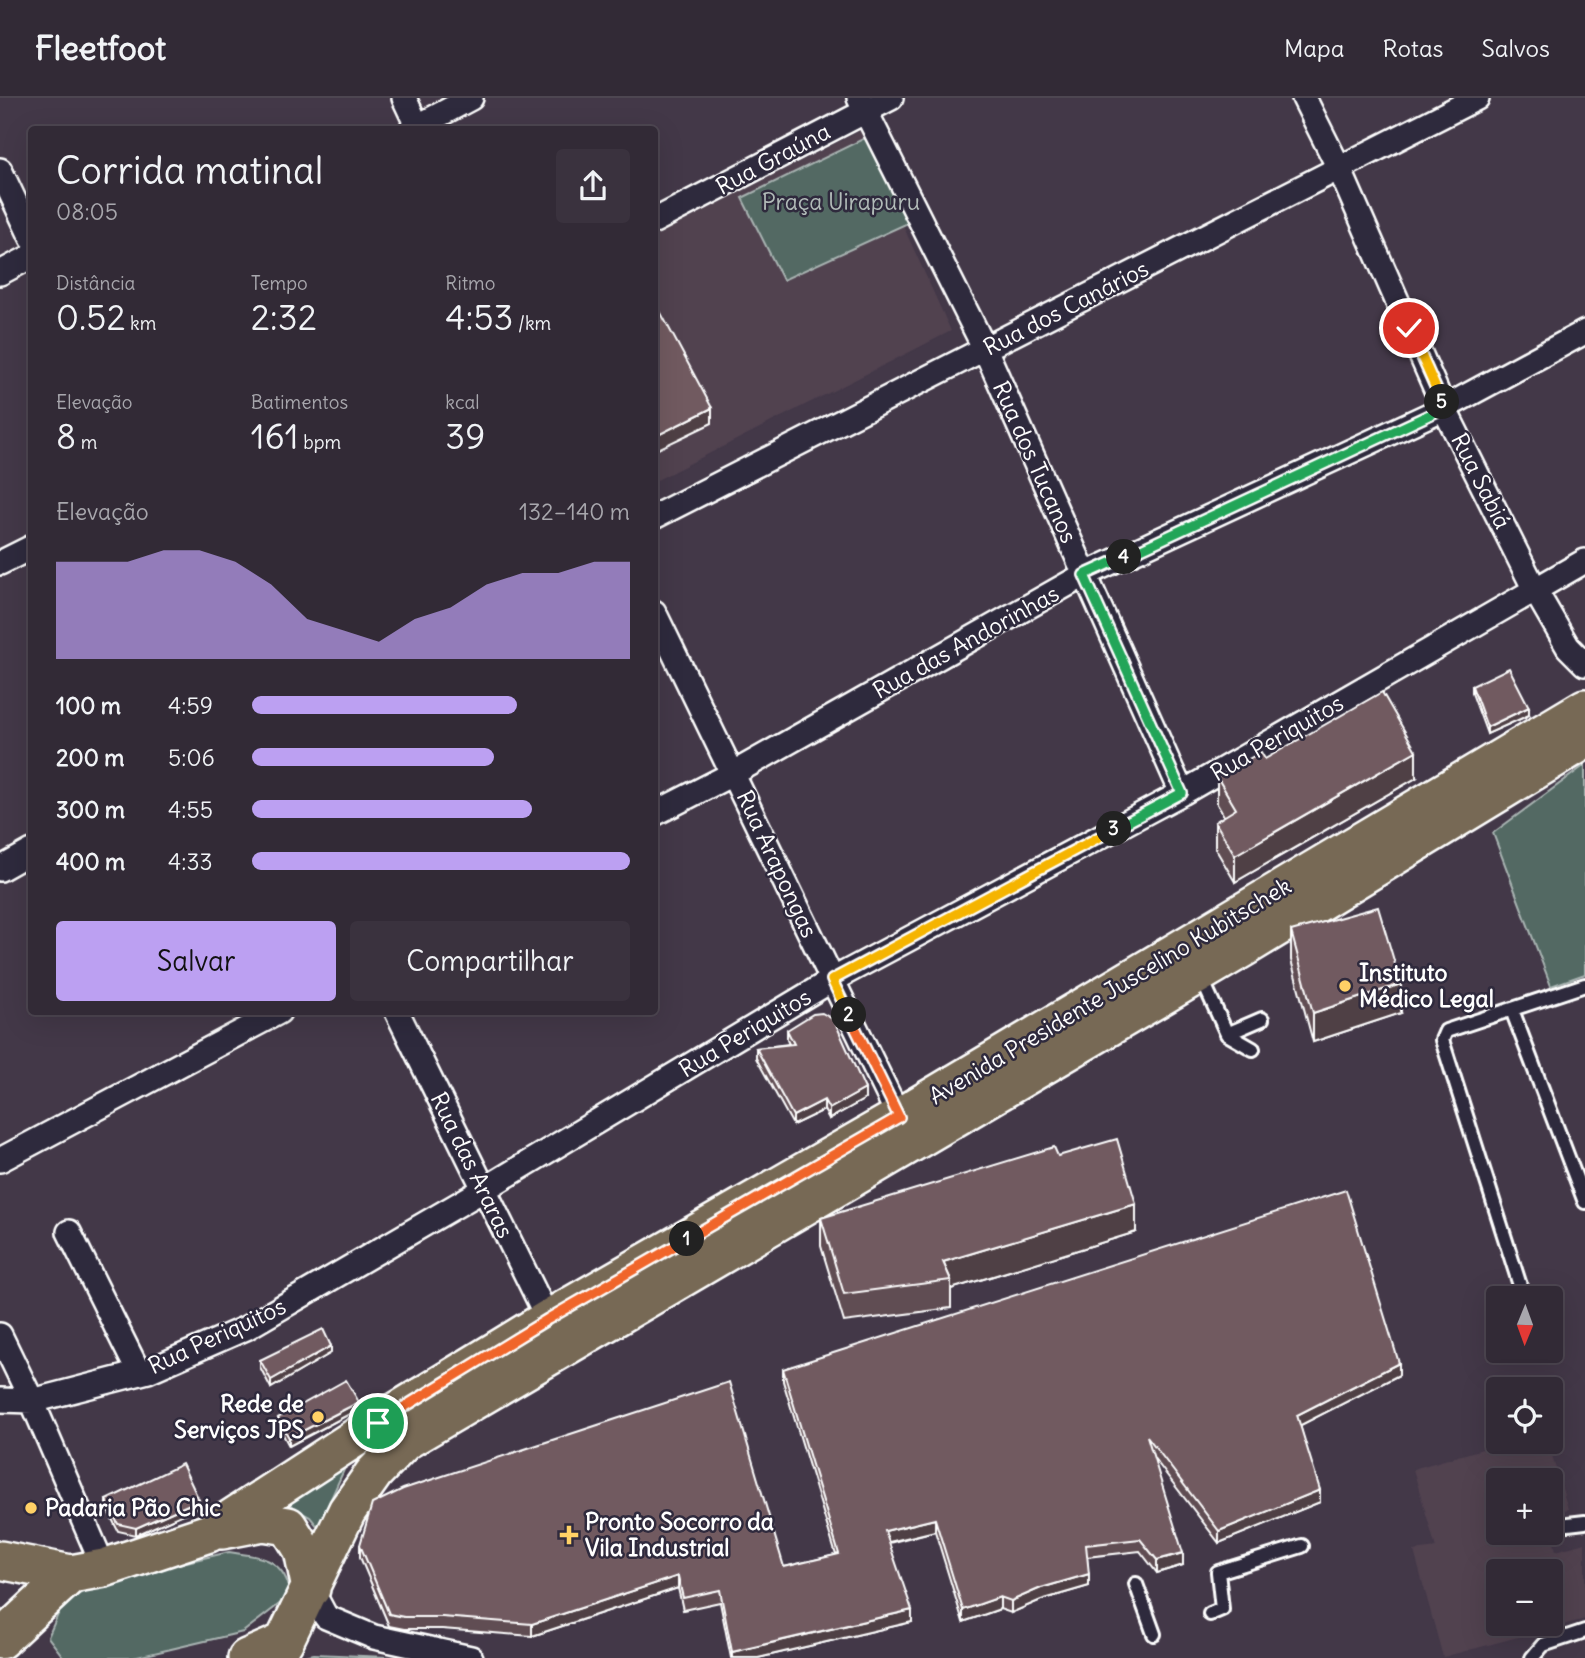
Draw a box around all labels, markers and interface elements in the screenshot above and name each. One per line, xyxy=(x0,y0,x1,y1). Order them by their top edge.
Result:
text: Fleetfoot xyxy=(35,27,166,69)
text: Mapa xyxy=(1284,33,1344,63)
text: Rotas xyxy=(1382,33,1444,63)
text: Salvos xyxy=(1482,33,1550,63)
street label: Rua Graúna xyxy=(711,116,835,201)
text: Corrida matinal xyxy=(56,147,323,194)
button: share xyxy=(556,149,630,223)
park label: Praça Uirapuru xyxy=(762,187,920,216)
text: 08:05 xyxy=(56,197,118,226)
street label: Rua dos Canários xyxy=(978,253,1153,362)
text: Distância xyxy=(56,271,135,295)
text: Tempo xyxy=(251,271,308,295)
text: Ritmo xyxy=(445,271,495,295)
text: 0.52 xyxy=(56,295,126,339)
text: 2:32 xyxy=(251,295,317,339)
text: 4:53 xyxy=(445,295,513,339)
pin xyxy=(1379,298,1439,358)
icon: check xyxy=(1390,309,1428,347)
text: km xyxy=(126,311,156,335)
text: /km xyxy=(513,311,551,335)
street label: Rua dos Tucanos xyxy=(987,376,1084,547)
pin: 5 xyxy=(1424,384,1460,420)
text: 5 xyxy=(1436,389,1447,413)
text: Elevação xyxy=(56,390,133,414)
text: Batimentos xyxy=(251,390,348,414)
text: kcal xyxy=(445,390,480,414)
text: 8 xyxy=(56,414,76,458)
text: 161 xyxy=(251,414,299,458)
text: 39 xyxy=(445,414,485,458)
street label: Rua Sabiá xyxy=(1445,428,1518,533)
text: m xyxy=(76,430,97,454)
text: bpm xyxy=(299,430,341,454)
text: Elevação xyxy=(56,497,149,526)
text: 132–140 m xyxy=(519,497,630,526)
pin: 4 xyxy=(1106,540,1142,574)
text: 4 xyxy=(1118,544,1129,568)
street label: Rua das Andorinhas xyxy=(868,578,1064,705)
street label: Rua Periquitos xyxy=(1205,688,1348,787)
text: 100 m xyxy=(56,691,121,720)
text: 4:59 xyxy=(168,691,213,720)
text: 200 m xyxy=(56,743,125,772)
text: 5:06 xyxy=(168,743,215,772)
street label: Rua Arapongas xyxy=(731,785,824,942)
text: 300 m xyxy=(56,795,125,824)
text: 4:55 xyxy=(168,795,213,824)
pin: 3 xyxy=(1096,812,1132,846)
text: 3 xyxy=(1108,816,1119,840)
text: 400 m xyxy=(56,847,125,876)
text: 4:33 xyxy=(168,847,213,876)
street label: Avenida Presidente Juscelino Kubitschek xyxy=(923,871,1296,1110)
button: Salvar xyxy=(56,921,336,1001)
button: Compartilhar xyxy=(350,921,630,1001)
place label: Instituto Médico Legal xyxy=(1359,958,1494,1013)
marker: Instituto Médico Legal xyxy=(1337,978,1353,994)
street label: Rua Periquitos xyxy=(674,982,816,1083)
pin: 2 xyxy=(832,998,866,1032)
text: 2 xyxy=(843,1002,854,1026)
street label: Rua das Araras xyxy=(425,1087,520,1243)
pin: 1 xyxy=(670,1222,704,1256)
text: 1 xyxy=(683,1226,690,1250)
north arrow xyxy=(1486,1286,1563,1363)
map controls xyxy=(1486,1286,1563,1636)
street label: Rua Periquitos xyxy=(143,1291,290,1380)
button: locate xyxy=(1486,1377,1563,1454)
place label: Rede de Serviços JPS xyxy=(174,1389,304,1444)
pin xyxy=(348,1393,408,1453)
icon: arrive xyxy=(359,1404,397,1442)
marker: Rede de Serviços JPS xyxy=(310,1409,326,1425)
button: + xyxy=(1486,1468,1563,1545)
place label: Padaria Pão Chic xyxy=(45,1493,221,1522)
marker: Padaria Pão Chic xyxy=(23,1500,39,1516)
place label: Pronto Socorro da Vila Industrial xyxy=(585,1507,774,1562)
marker: Pronto Socorro da Vila Industrial xyxy=(559,1525,579,1545)
button: − xyxy=(1486,1559,1563,1636)

